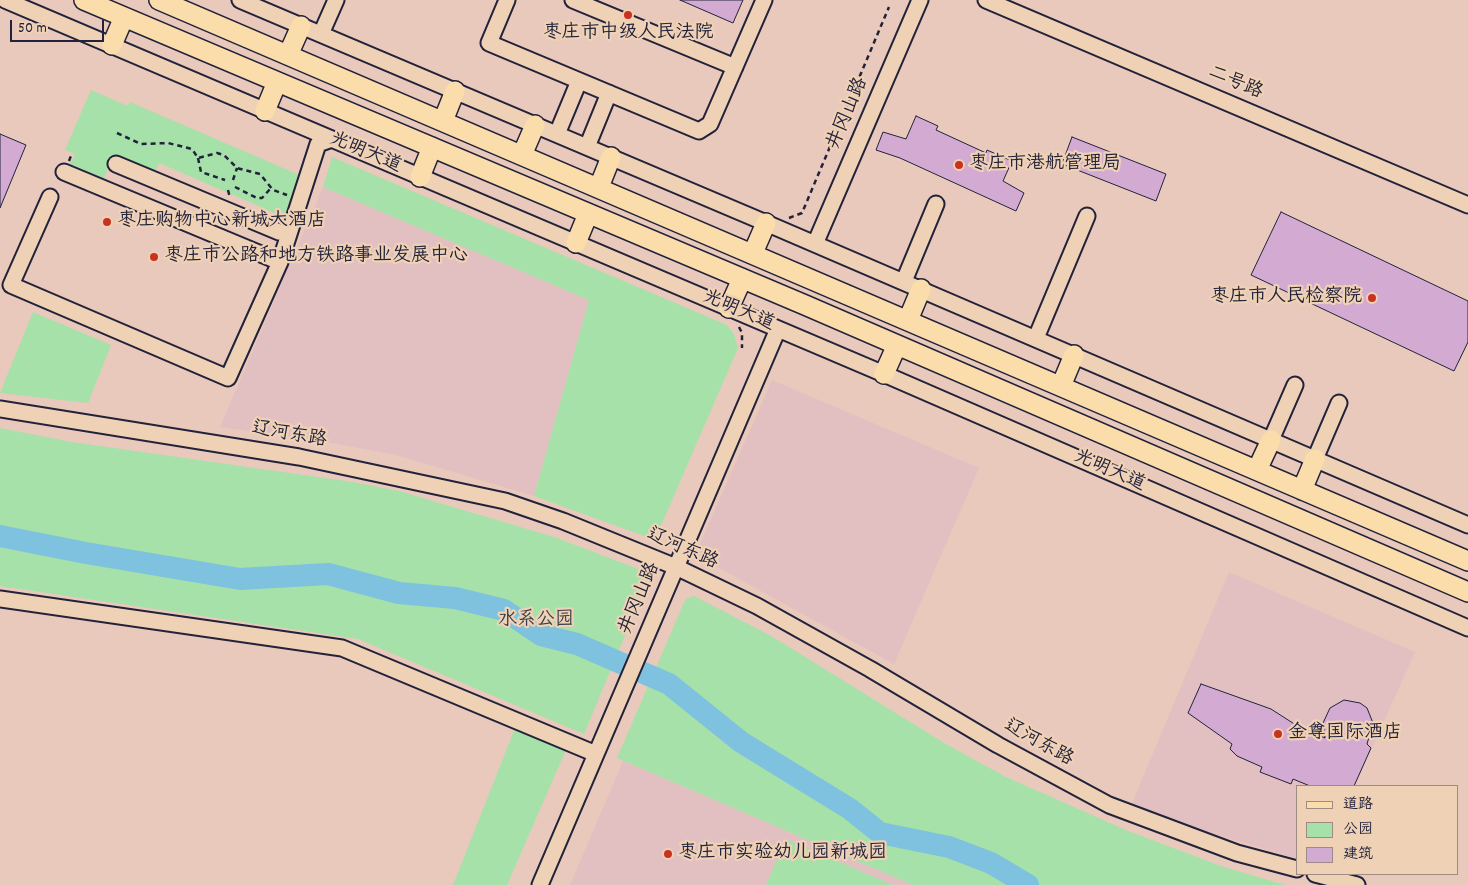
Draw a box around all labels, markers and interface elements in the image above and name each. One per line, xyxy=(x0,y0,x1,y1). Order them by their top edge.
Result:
marker: 枣庄市中级人民法院 xyxy=(622,9,634,21)
scale bar xyxy=(12,10,106,42)
text: 50 m xyxy=(18,18,47,40)
place label: 枣庄市中级人民法院 xyxy=(543,23,713,45)
street label: 二号路 xyxy=(1204,62,1266,106)
street label: 井冈山路 xyxy=(824,75,874,153)
street label: 光明大道 xyxy=(326,129,404,179)
place label: 枣庄市港航管理局 xyxy=(969,154,1121,176)
marker: 枣庄市港航管理局 xyxy=(953,159,965,171)
place label: 枣庄购物中心新城大酒店 xyxy=(117,211,326,233)
marker: 枣庄购物中心新城大酒店 xyxy=(101,216,113,228)
place label: 枣庄市公路和地方铁路事业发展中心 xyxy=(164,246,468,268)
marker: 枣庄市公路和地方铁路事业发展中心 xyxy=(148,251,160,263)
street label: 光明大道 xyxy=(699,287,777,337)
place label: 枣庄市人民检察院 xyxy=(1210,287,1362,309)
marker: 枣庄市人民检察院 xyxy=(1366,292,1378,304)
street label: 辽河东路 xyxy=(250,418,328,454)
street label: 光明大道 xyxy=(1070,446,1148,498)
street label: 辽河东路 xyxy=(643,524,721,576)
street label: 井冈山路 xyxy=(616,560,666,638)
park label: 水系公园 xyxy=(498,610,574,632)
street label: 辽河东路 xyxy=(999,716,1077,772)
place label: 金尊国际酒店 xyxy=(1288,723,1402,745)
marker: 金尊国际酒店 xyxy=(1272,728,1284,740)
legend xyxy=(1296,785,1458,875)
text: 道路 xyxy=(1343,794,1373,816)
text: 公园 xyxy=(1343,819,1373,841)
place label: 枣庄市实验幼儿园新城园 xyxy=(678,843,887,865)
text: 建筑 xyxy=(1343,844,1373,866)
marker: 枣庄市实验幼儿园新城园 xyxy=(662,848,674,860)

